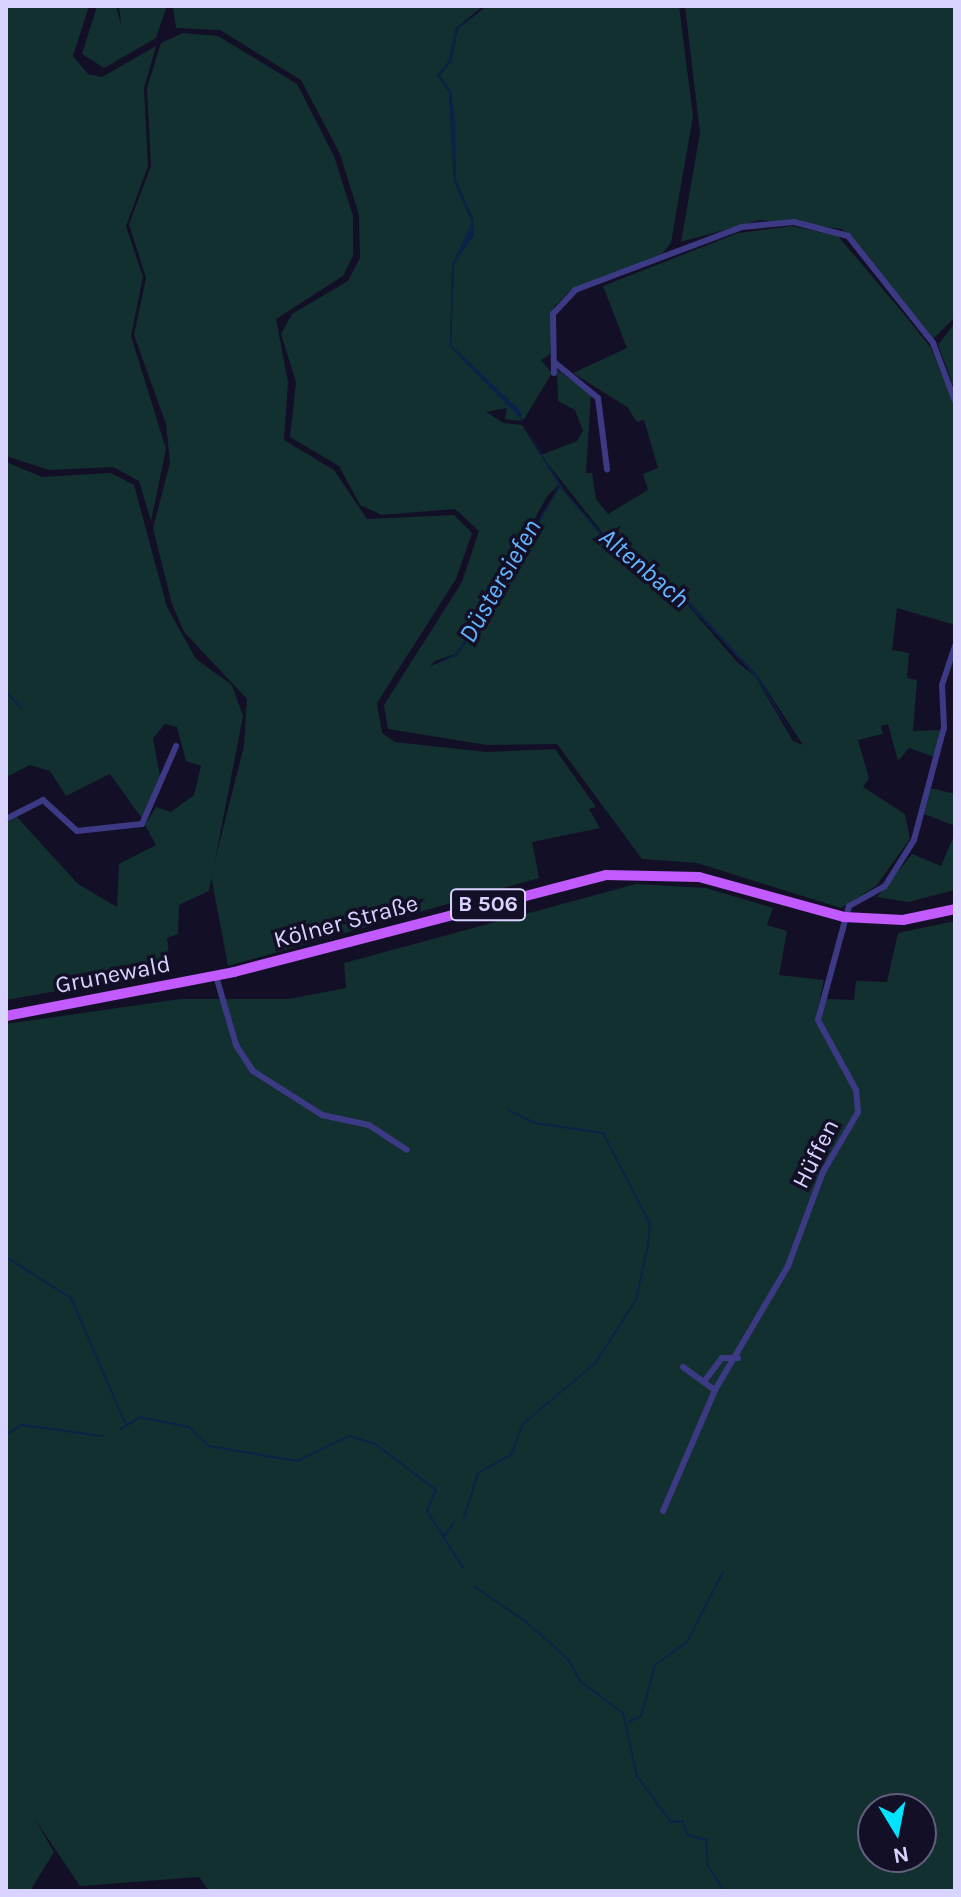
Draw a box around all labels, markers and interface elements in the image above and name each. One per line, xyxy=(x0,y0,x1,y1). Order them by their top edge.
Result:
water label: Düstersiefen xyxy=(452,514,548,648)
water label: Altenbach xyxy=(593,521,695,615)
road number: B 506 xyxy=(450,887,526,923)
street label: Kölner Straße xyxy=(271,889,421,955)
street label: Grunewald xyxy=(53,950,173,1000)
street label: Hüffen xyxy=(786,1115,846,1193)
north arrow xyxy=(857,1793,937,1873)
text: N xyxy=(891,1840,911,1869)

